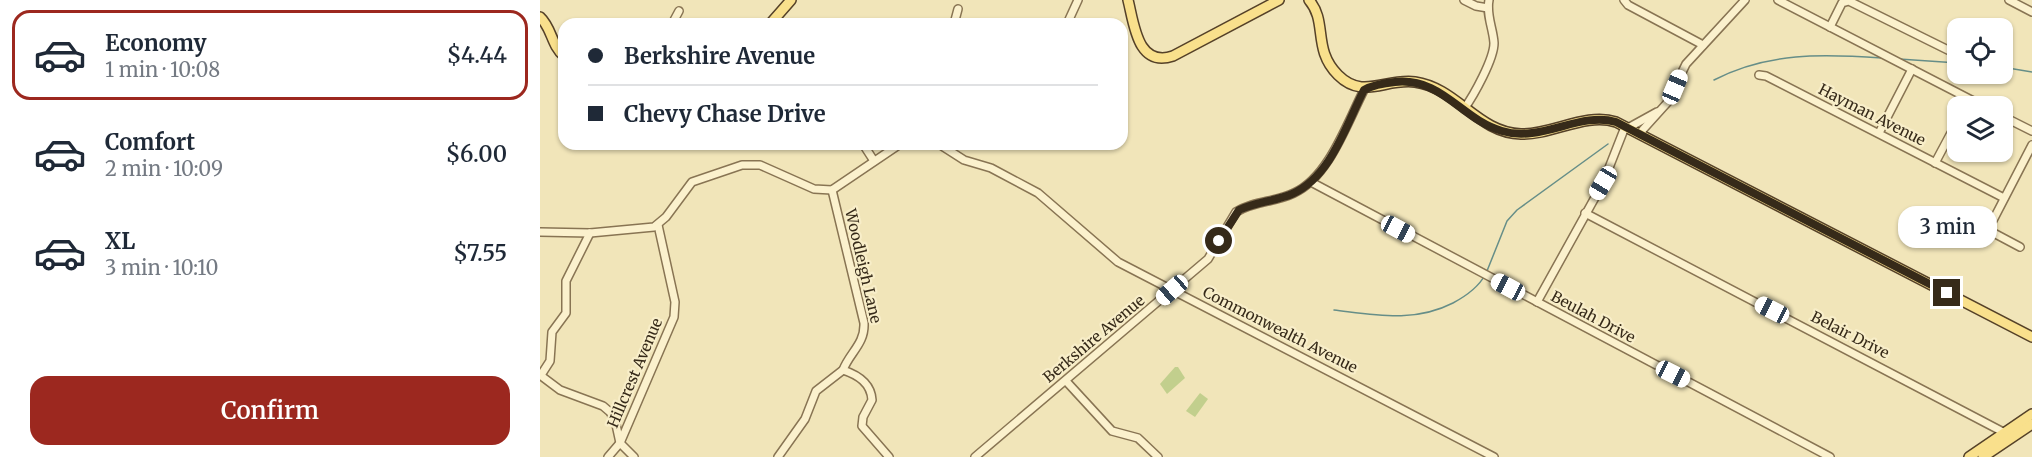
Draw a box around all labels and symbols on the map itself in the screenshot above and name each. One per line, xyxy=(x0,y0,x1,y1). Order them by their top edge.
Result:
car xyxy=(1660,67,1690,107)
street label: Hayman Avenue xyxy=(1816,79,1929,150)
car xyxy=(1586,163,1620,203)
street label: Woodleigh Lane xyxy=(841,206,886,325)
callout: 3 min xyxy=(1898,206,1996,248)
car xyxy=(1378,213,1418,245)
route start xyxy=(1205,227,1232,254)
car xyxy=(1153,271,1191,309)
car xyxy=(1488,271,1528,303)
route end xyxy=(1933,279,1960,306)
street label: Commonwealth Avenue xyxy=(1200,282,1361,377)
street label: Beulah Drive xyxy=(1548,286,1639,347)
street label: Berkshire Avenue xyxy=(1039,291,1148,387)
car xyxy=(1752,294,1792,326)
street label: Belair Drive xyxy=(1808,307,1893,362)
street label: Hillcrest Avenue xyxy=(603,315,666,431)
car xyxy=(1653,358,1693,390)

